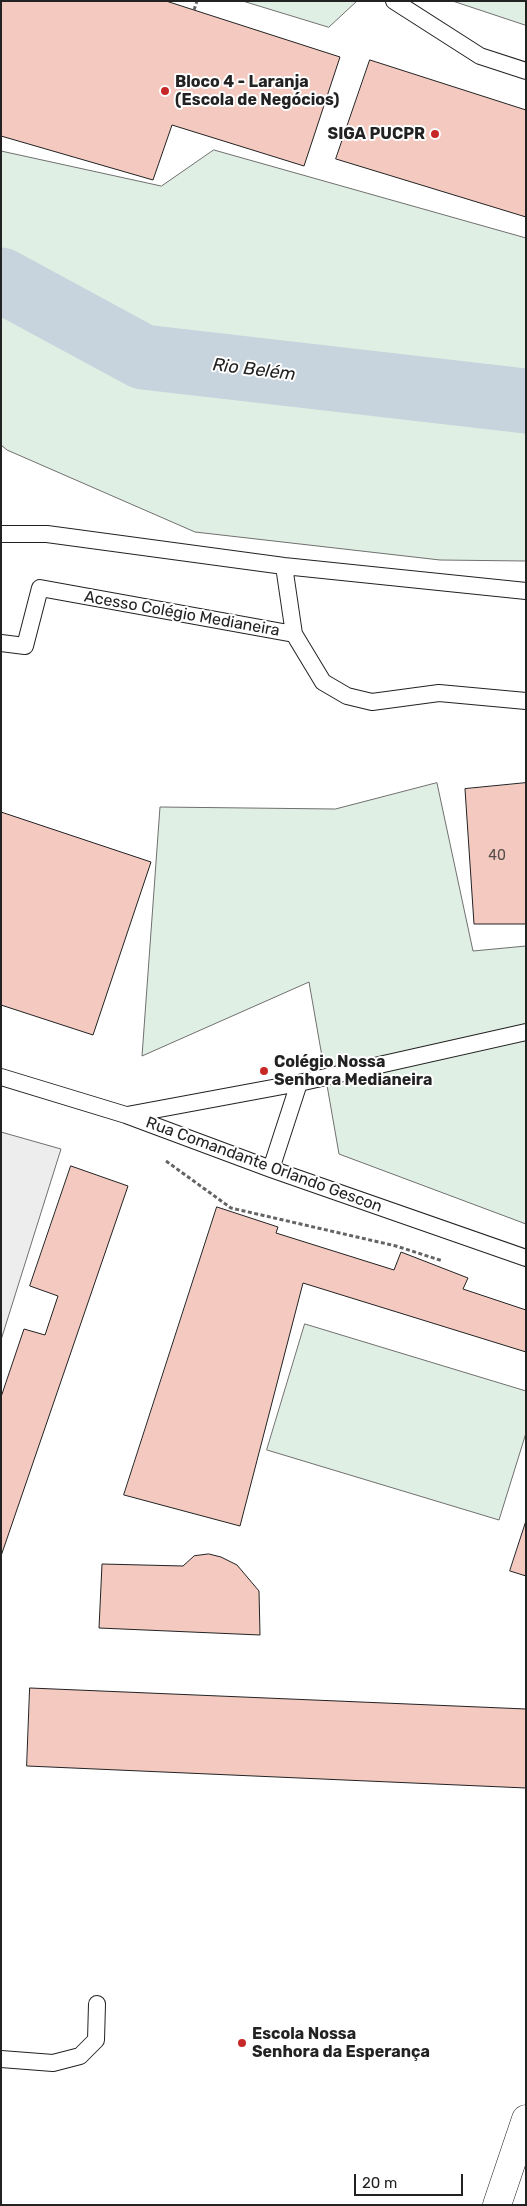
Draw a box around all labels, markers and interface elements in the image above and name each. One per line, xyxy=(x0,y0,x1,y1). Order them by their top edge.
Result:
place label: Bloco 4 - Laranja (Escola de Negócios) xyxy=(175,72,339,110)
marker: Bloco 4 - Laranja (Escola de Negócios) xyxy=(159,85,171,97)
place label: SIGA PUCPR xyxy=(328,124,425,144)
marker: SIGA PUCPR xyxy=(429,128,441,140)
water label: Rio Belém xyxy=(211,354,297,386)
street label: Acesso Colégio Medianeira xyxy=(83,587,281,641)
house number: 40 xyxy=(488,848,506,864)
place label: Colégio Nossa Senhora Medianeira xyxy=(274,1052,432,1090)
marker: Colégio Nossa Senhora Medianeira xyxy=(258,1065,270,1077)
street label: Rua Comandante Orlando Gescon xyxy=(143,1113,385,1217)
place label: Escola Nossa Senhora da Esperança xyxy=(252,2024,430,2062)
marker: Escola Nossa Senhora da Esperança xyxy=(236,2037,248,2049)
scale bar xyxy=(357,2164,466,2196)
text: 20 m xyxy=(362,2174,397,2192)

